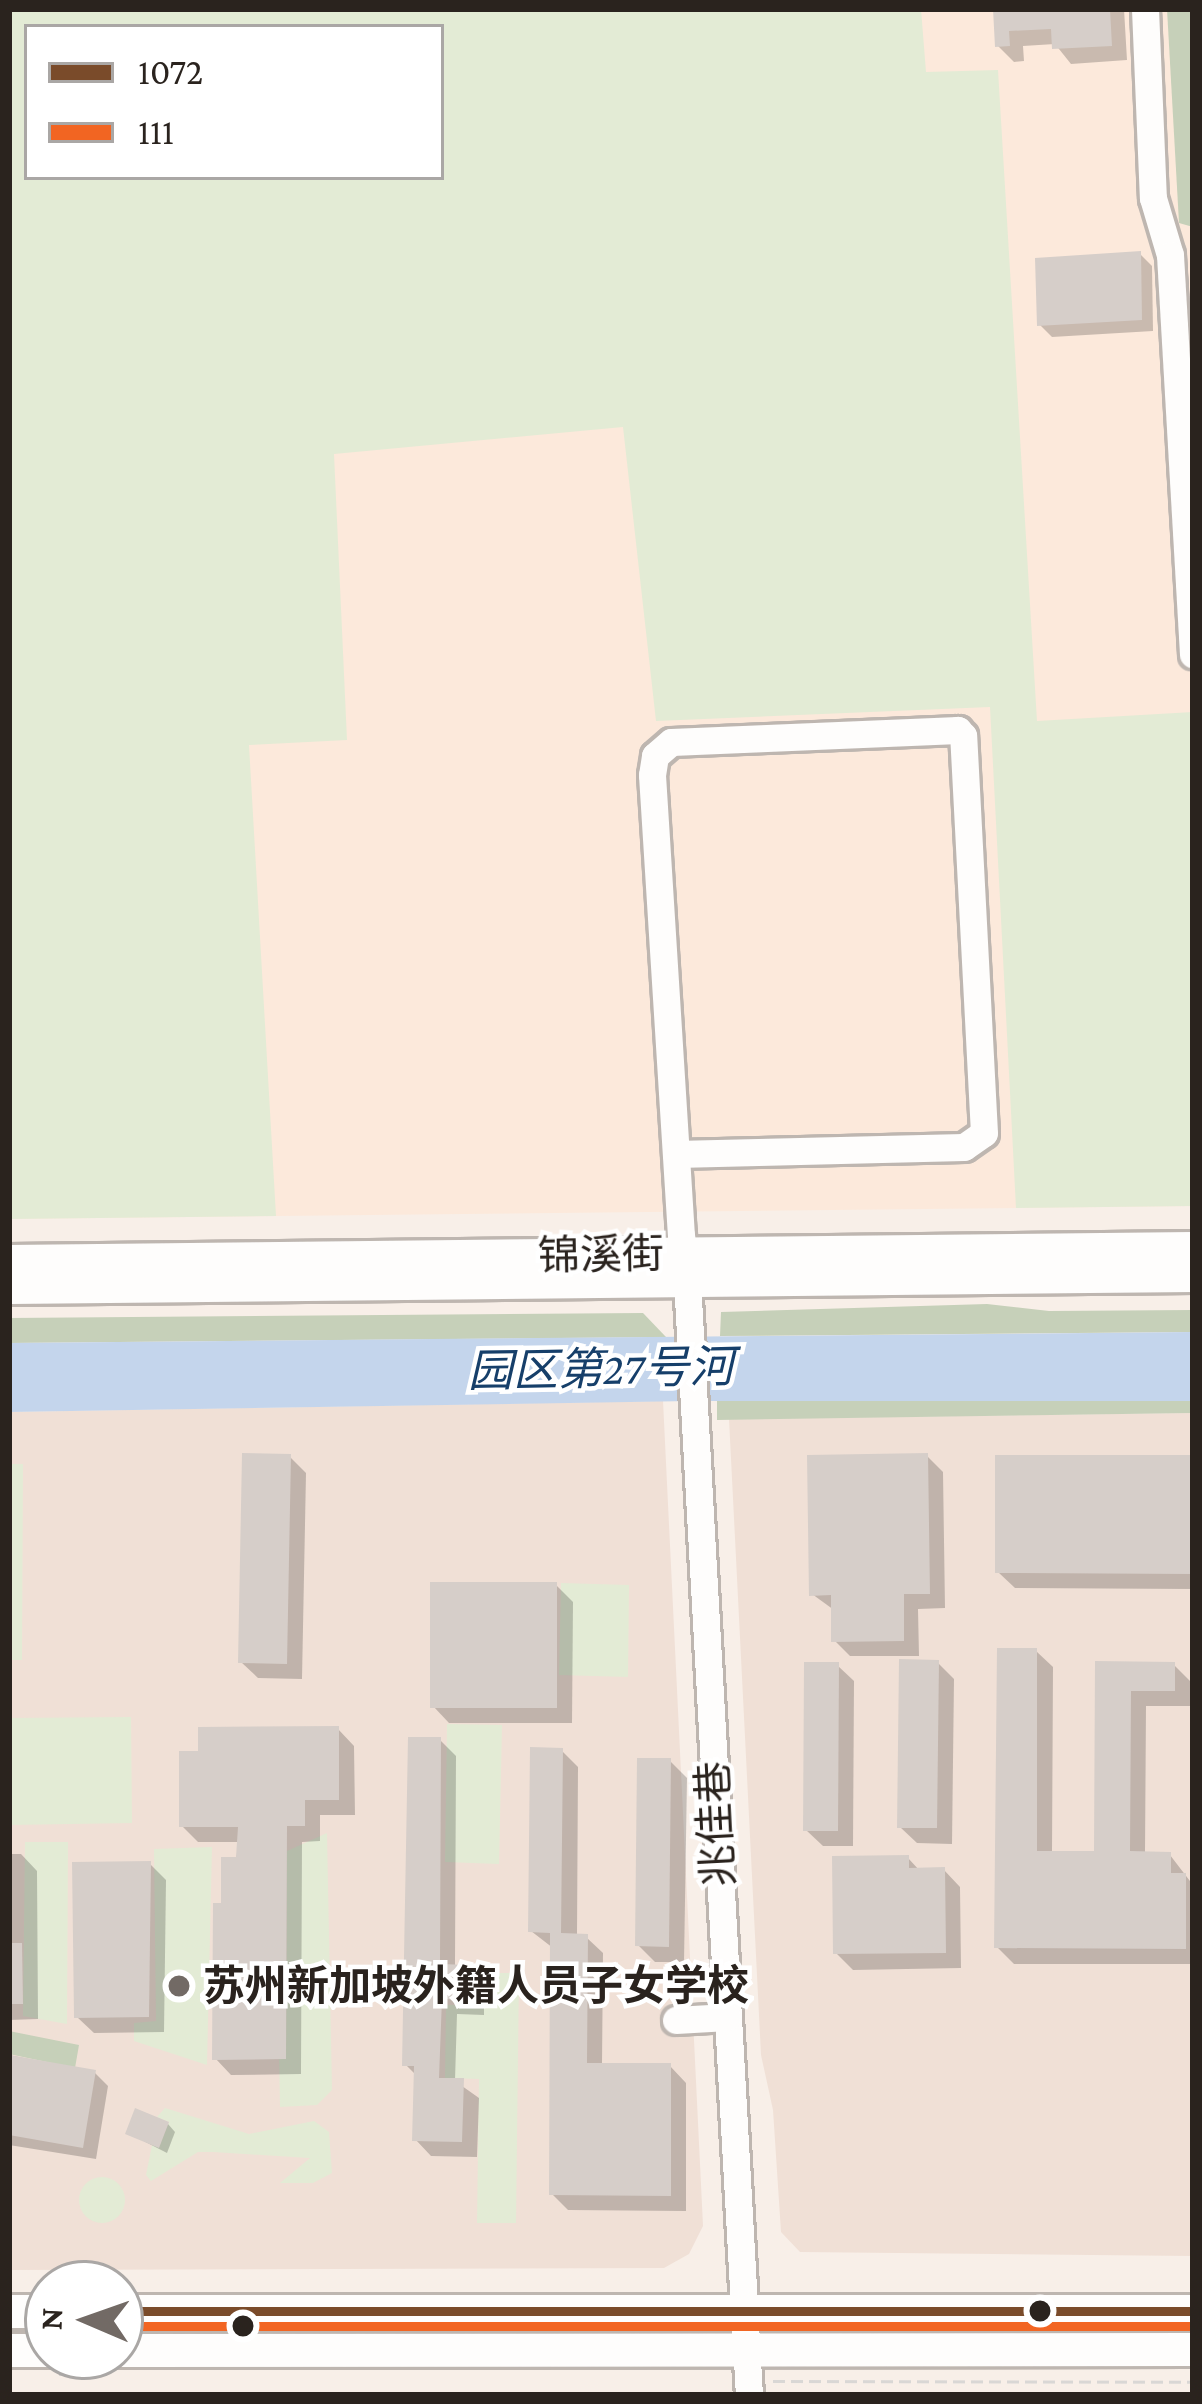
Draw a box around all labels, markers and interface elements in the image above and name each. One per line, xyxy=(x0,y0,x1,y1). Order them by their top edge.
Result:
legend xyxy=(24,24,444,180)
text: 1072 xyxy=(138,52,203,92)
text: 111 xyxy=(138,112,174,152)
street label: 锦溪街 xyxy=(538,1229,664,1281)
water label: 园区第27号河 xyxy=(467,1341,735,1399)
street label: 兆佳巷 xyxy=(688,1760,744,1888)
place label: 苏州新加坡外籍人员子女学校 xyxy=(203,1961,749,2011)
marker: 苏州新加坡外籍人员子女学校 xyxy=(166,1973,192,1999)
north arrow xyxy=(24,2260,144,2380)
unlabelled marker xyxy=(1029,2300,1051,2322)
text: N xyxy=(32,2307,69,2331)
unlabelled marker xyxy=(232,2315,254,2337)

